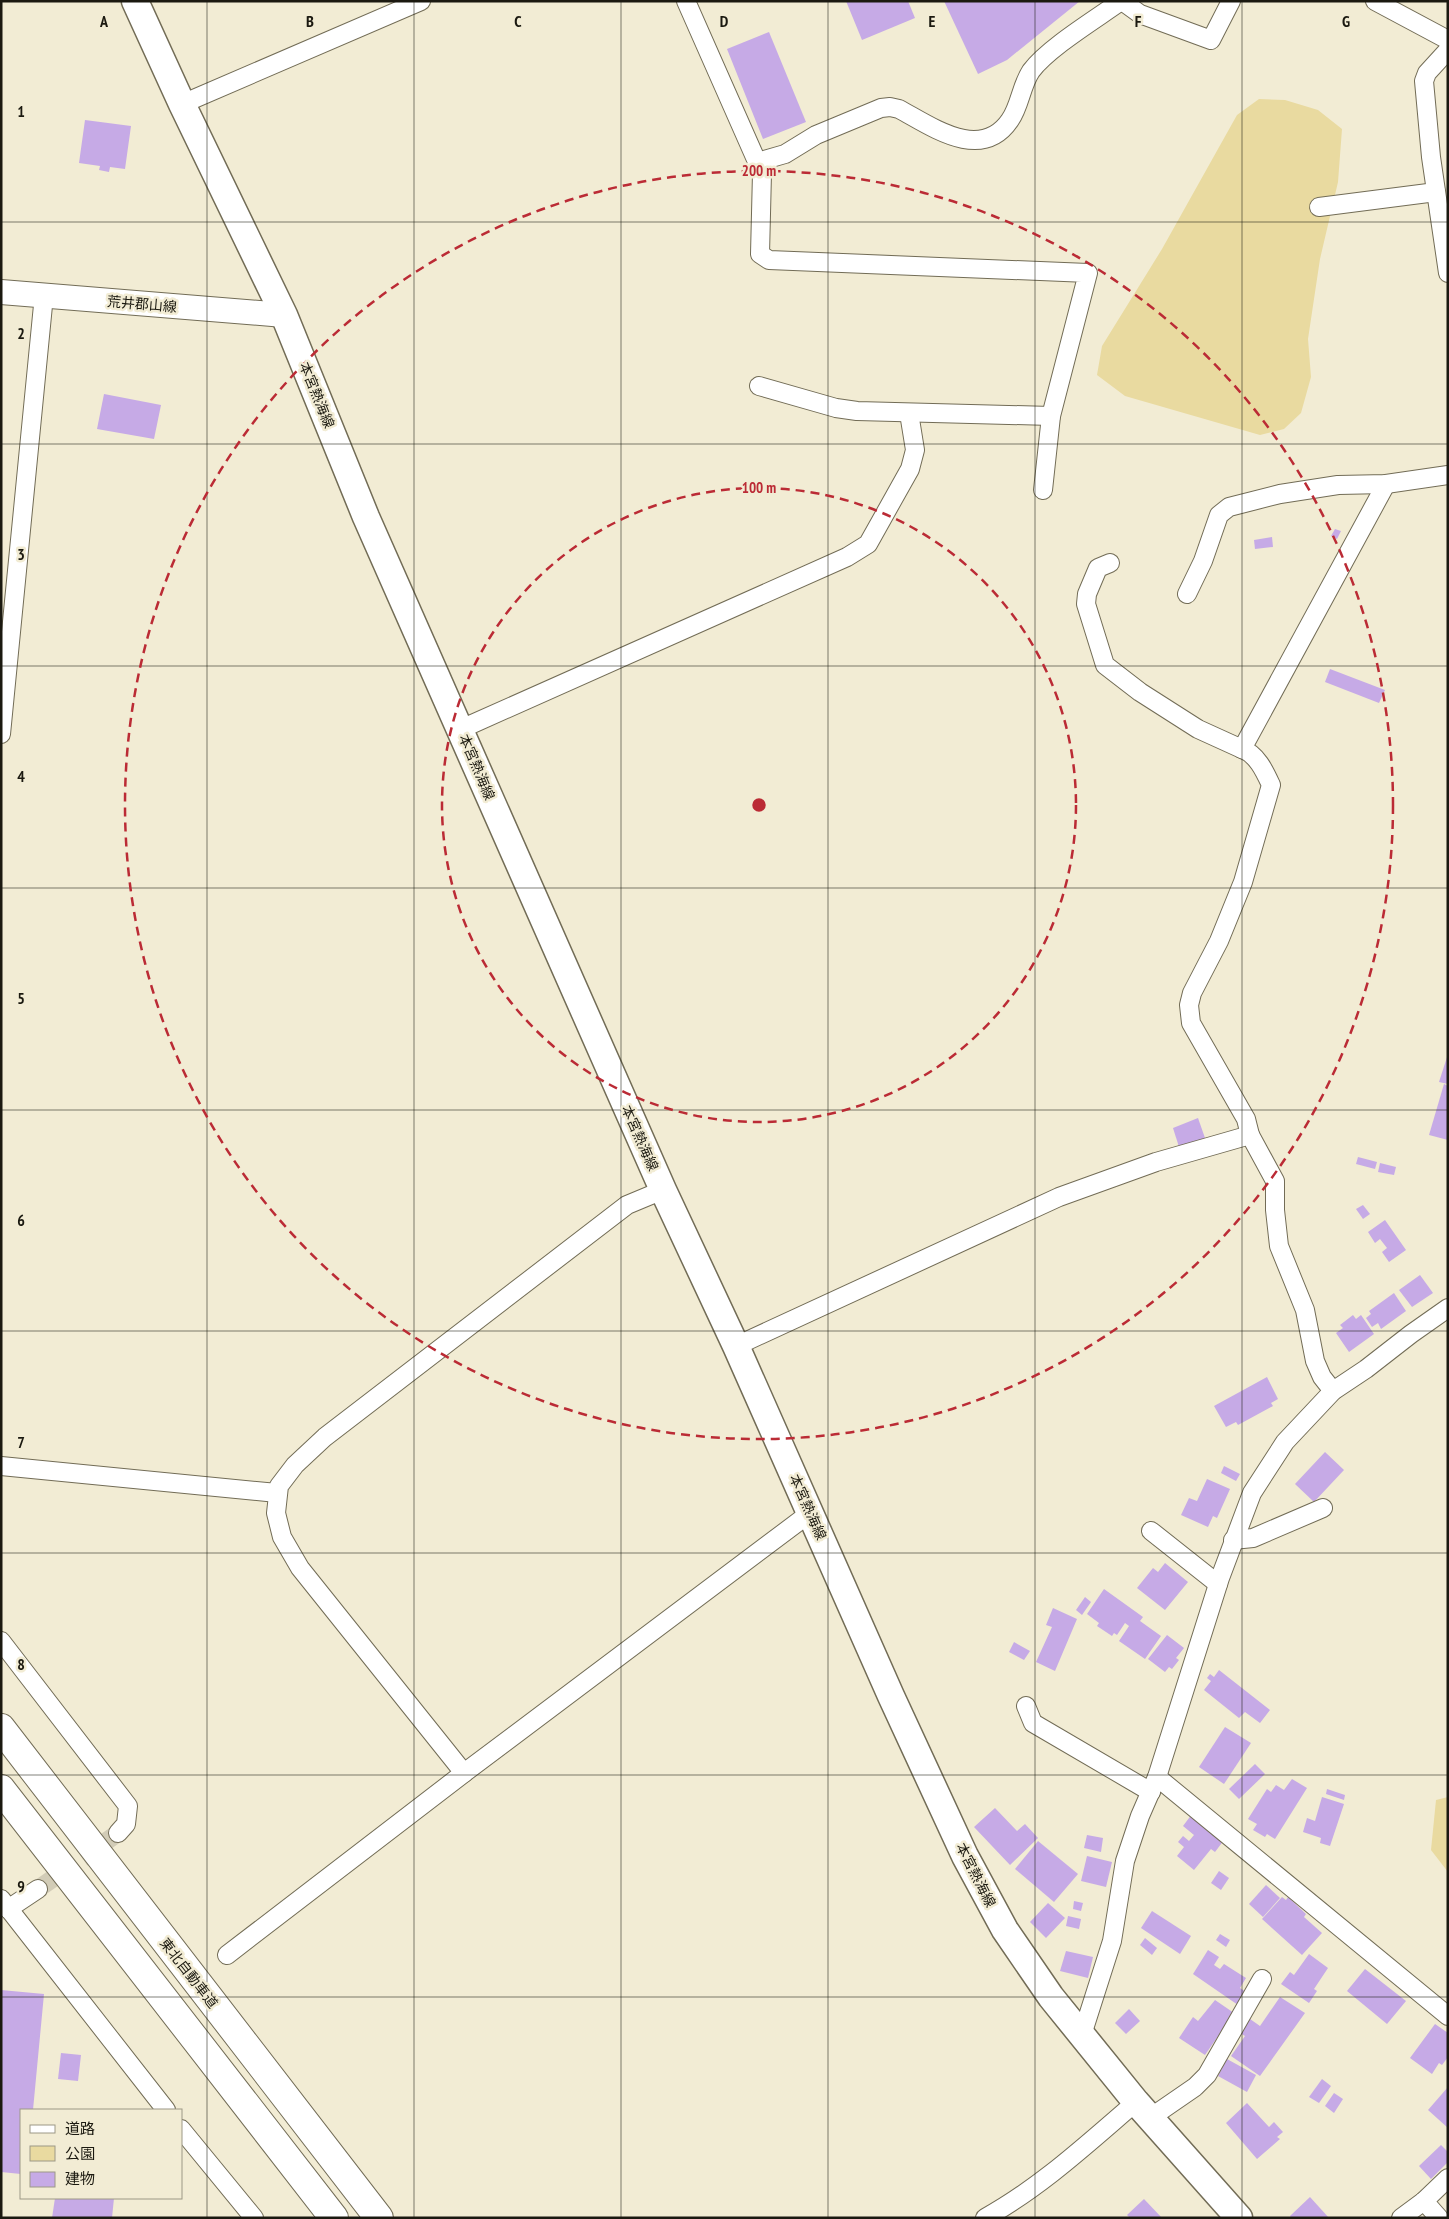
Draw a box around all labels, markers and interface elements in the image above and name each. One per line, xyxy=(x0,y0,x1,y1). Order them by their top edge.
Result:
text: A xyxy=(99,11,109,31)
text: B xyxy=(306,11,314,31)
text: C xyxy=(514,11,522,31)
text: D xyxy=(720,11,729,31)
text: E xyxy=(929,11,936,31)
text: F xyxy=(1135,11,1142,31)
text: G xyxy=(1342,11,1350,31)
text: 1 xyxy=(17,101,25,121)
text: 200 m xyxy=(742,161,776,180)
street label: 荒井郡山線 xyxy=(106,292,178,316)
text: 2 xyxy=(17,323,25,343)
street label: 本宮熱海線 xyxy=(296,359,338,431)
text: 100 m xyxy=(742,478,776,497)
text: 3 xyxy=(17,544,25,564)
street label: 本宮熱海線 xyxy=(455,731,499,803)
text: 4 xyxy=(17,766,25,786)
centre of rings xyxy=(750,796,768,814)
text: 5 xyxy=(17,988,25,1008)
street label: 本宮熱海線 xyxy=(618,1102,662,1174)
text: 6 xyxy=(17,1210,25,1230)
text: 7 xyxy=(17,1432,25,1452)
street label: 本宮熱海線 xyxy=(786,1471,830,1543)
text: 8 xyxy=(17,1654,25,1674)
street label: 本宮熱海線 xyxy=(952,1840,1000,1910)
text: 9 xyxy=(17,1876,25,1896)
street label: 東北自動車道 xyxy=(156,1934,222,2012)
legend xyxy=(20,2109,182,2199)
text: 道路 xyxy=(65,2119,95,2138)
text: 公園 xyxy=(65,2144,95,2163)
text: 建物 xyxy=(65,2169,95,2188)

